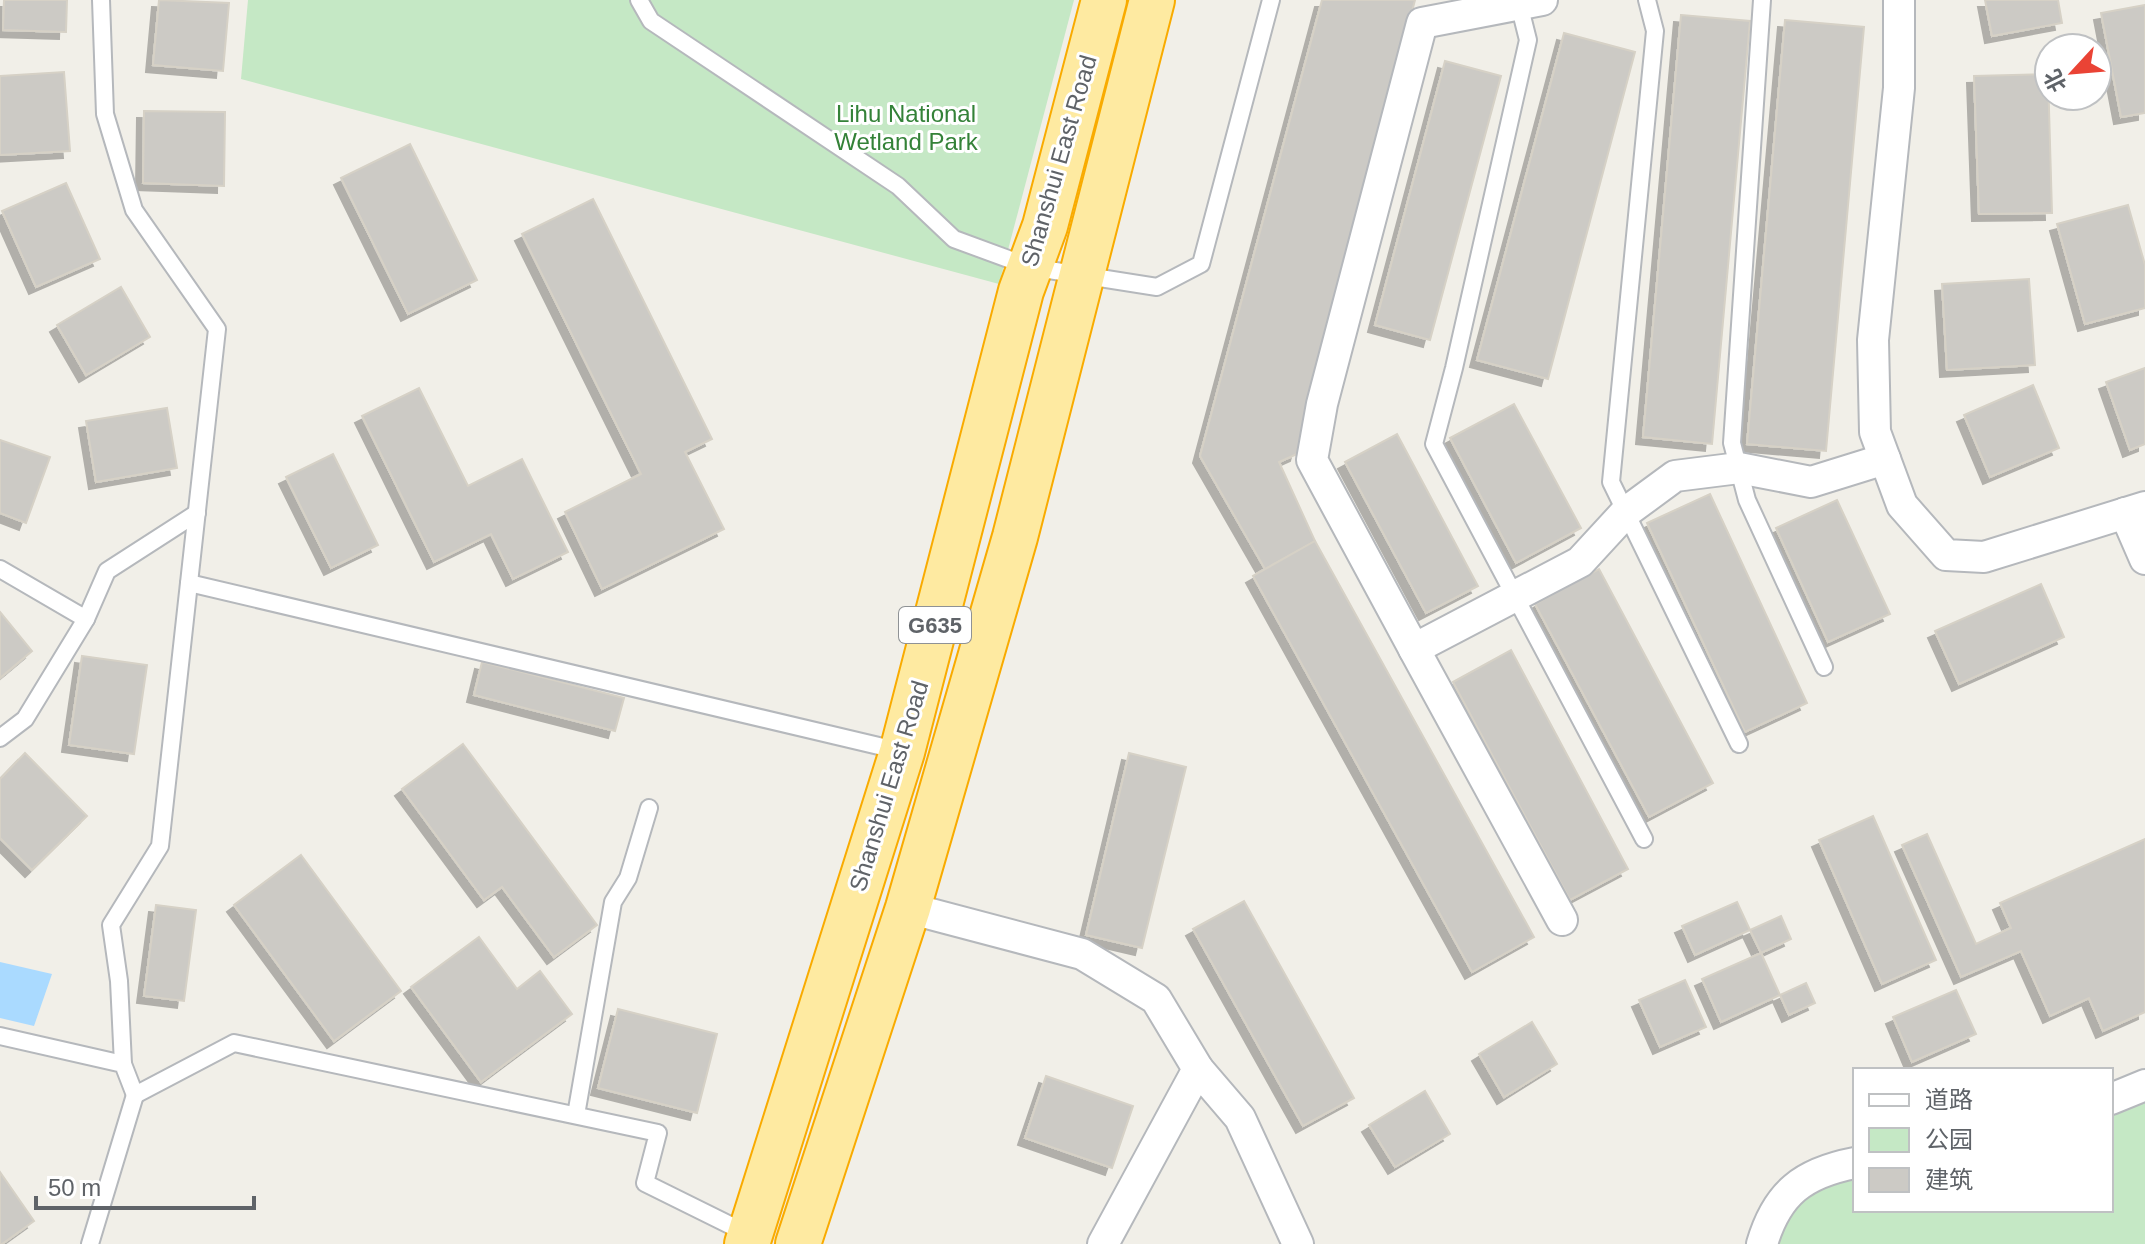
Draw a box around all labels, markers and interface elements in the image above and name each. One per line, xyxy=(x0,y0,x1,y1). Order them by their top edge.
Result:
north arrow xyxy=(2033,32,2113,112)
street label: Shanshui East Road xyxy=(1015,52,1102,270)
text: 北 xyxy=(2039,65,2072,96)
park label: Lihu National Wetland Park xyxy=(834,100,979,155)
road number: G635 xyxy=(899,607,971,643)
street label: Shanshui East Road xyxy=(844,677,933,894)
legend xyxy=(1853,1068,2113,1212)
text: 道路 xyxy=(1925,1086,1973,1113)
text: 公园 xyxy=(1925,1126,1973,1153)
scale bar xyxy=(36,1160,254,1210)
text: 建筑 xyxy=(1925,1166,1973,1193)
text: 50 m xyxy=(48,1174,101,1201)

